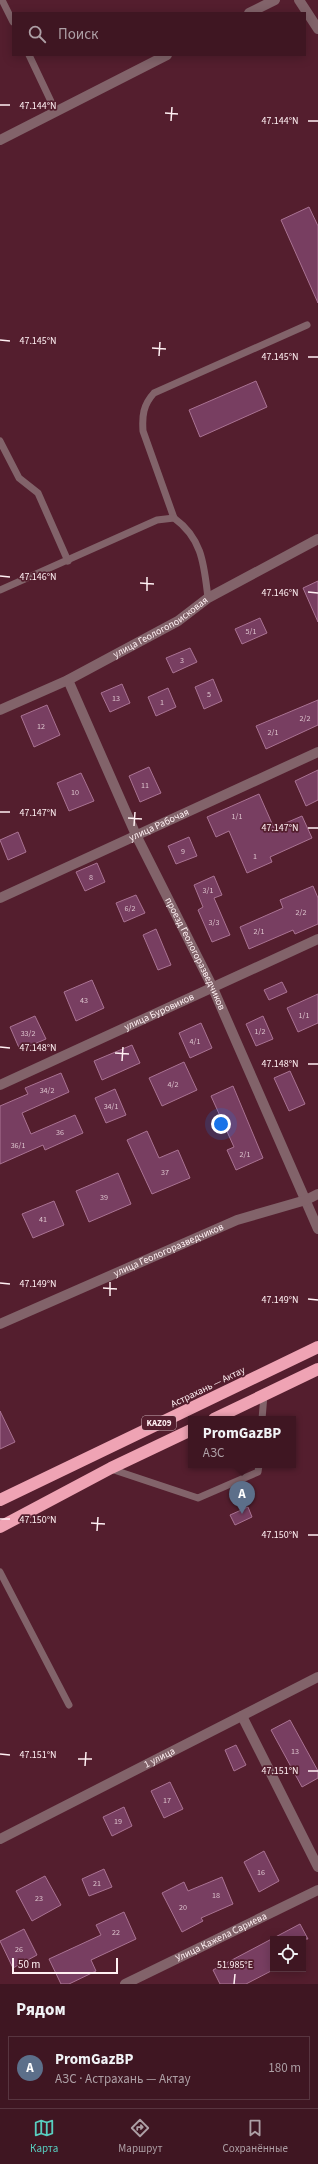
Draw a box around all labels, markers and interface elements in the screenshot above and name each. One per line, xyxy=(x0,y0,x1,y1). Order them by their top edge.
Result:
search box xyxy=(12,12,306,56)
icon: search xyxy=(26,23,48,45)
text: Поиск xyxy=(58,24,99,45)
text: 47.144°N xyxy=(19,99,57,113)
text: 47.144°N xyxy=(261,114,299,128)
text: 47.145°N xyxy=(19,334,57,348)
text: 47.145°N xyxy=(261,350,299,364)
text: 47.146°N xyxy=(19,570,57,584)
text: 47.146°N xyxy=(261,586,299,600)
street label: улица Геологопоисковая xyxy=(111,593,211,662)
house number: 5/1 xyxy=(246,626,256,637)
house number: 3 xyxy=(180,655,184,666)
house number: 5 xyxy=(207,689,211,700)
house number: 13 xyxy=(112,693,120,704)
house number: 1 xyxy=(160,697,164,708)
house number: 2/2 xyxy=(300,713,310,724)
house number: 12 xyxy=(37,721,45,732)
house number: 2/1 xyxy=(268,727,278,738)
house number: 11 xyxy=(141,780,149,791)
house number: 10 xyxy=(71,787,79,798)
street label: улица Рабочая xyxy=(127,805,191,845)
text: 47.147°N xyxy=(19,806,57,820)
house number: 1/1 xyxy=(232,811,242,822)
text: 47.147°N xyxy=(261,821,299,835)
house number: 9 xyxy=(181,846,185,857)
house number: 1 xyxy=(253,851,257,862)
house number: 8 xyxy=(89,872,93,883)
house number: 3/1 xyxy=(203,885,213,896)
street label: проезд Геологоразведчиков xyxy=(162,895,229,1012)
house number: 6/2 xyxy=(125,903,135,914)
house number: 2/2 xyxy=(296,907,306,918)
house number: 3/3 xyxy=(209,917,219,928)
house number: 2/1 xyxy=(254,926,264,937)
street label: улица Буровиков xyxy=(122,990,196,1034)
house number: 43 xyxy=(80,995,88,1006)
house number: 1/1 xyxy=(299,1010,309,1021)
house number: 1/2 xyxy=(255,1026,265,1037)
house number: 33/2 xyxy=(21,1028,35,1039)
house number: 4/1 xyxy=(190,1036,200,1047)
text: 47.148°N xyxy=(19,1041,57,1055)
text: 47.148°N xyxy=(261,1057,299,1071)
house number: 4/2 xyxy=(168,1079,178,1090)
house number: 34/2 xyxy=(40,1085,54,1096)
house number: 34/1 xyxy=(104,1101,118,1112)
your location xyxy=(211,1114,231,1134)
house number: 36 xyxy=(56,1127,64,1138)
house number: 36/1 xyxy=(11,1140,25,1151)
house number: 2/1 xyxy=(240,1149,250,1160)
house number: 37 xyxy=(161,1167,169,1178)
house number: 39 xyxy=(100,1192,108,1203)
house number: 41 xyxy=(39,1214,47,1225)
street label: улица Геологоразведчиков xyxy=(111,1220,226,1280)
text: 47.149°N xyxy=(19,1277,57,1291)
text: 47.149°N xyxy=(261,1293,299,1307)
street label: Астрахань — Актау xyxy=(168,1363,248,1411)
road number: KAZ09 xyxy=(142,1416,176,1430)
popup xyxy=(188,1416,296,1468)
text: PromGazBP xyxy=(203,1423,281,1444)
text: АЗС xyxy=(203,1444,224,1462)
pin: A xyxy=(229,1481,255,1514)
text: 47.150°N xyxy=(19,1513,57,1527)
text: 47.150°N xyxy=(261,1528,299,1542)
street label: 1 улица xyxy=(142,1744,177,1772)
house number: 13 xyxy=(291,1746,299,1757)
text: 47.151°N xyxy=(19,1748,57,1762)
text: 47.151°N xyxy=(261,1764,299,1778)
house number: 17 xyxy=(163,1795,171,1806)
house number: 19 xyxy=(114,1816,122,1827)
house number: 16 xyxy=(257,1867,265,1878)
house number: 21 xyxy=(93,1878,101,1889)
house number: 18 xyxy=(212,1890,220,1901)
house number: 23 xyxy=(35,1893,43,1904)
house number: 20 xyxy=(179,1902,187,1913)
street label: Улица Кажела Сариева xyxy=(173,1909,269,1965)
house number: 22 xyxy=(112,1927,120,1938)
map controls xyxy=(270,1936,306,1972)
button: locate xyxy=(270,1936,306,1972)
house number: 26 xyxy=(15,1944,23,1955)
scale bar xyxy=(12,1956,118,1975)
text: 50 m xyxy=(18,1957,40,1972)
text: 51.985°E xyxy=(217,1958,253,1972)
text: Рядом xyxy=(16,1998,66,2022)
text: PromGazBP xyxy=(55,2049,133,2070)
text: A xyxy=(26,2059,34,2077)
text: 180 m xyxy=(268,2059,301,2077)
text: АЗС · Астрахань — Актау xyxy=(55,2070,191,2088)
tab: Карта xyxy=(30,2117,58,2156)
tab: Маршрут xyxy=(118,2117,163,2156)
tab: Сохранённые xyxy=(223,2117,288,2156)

